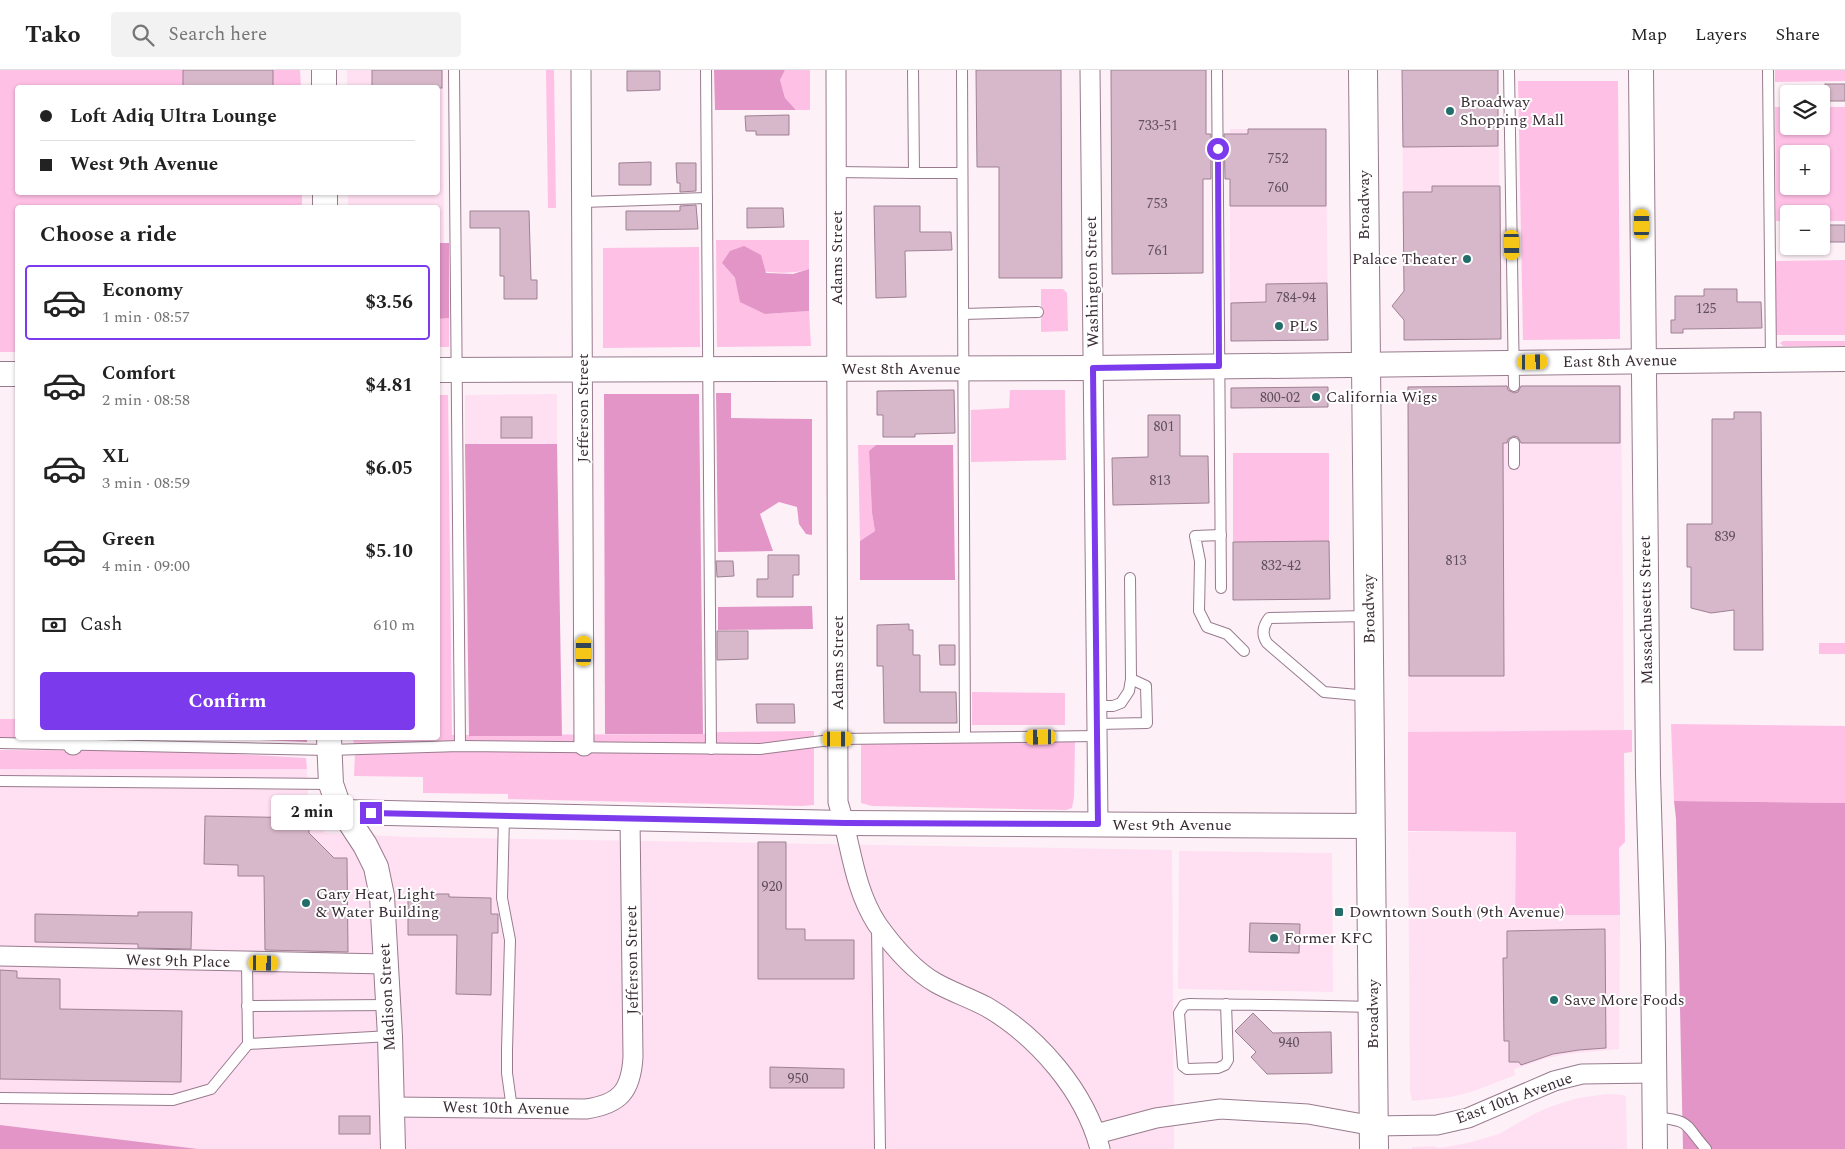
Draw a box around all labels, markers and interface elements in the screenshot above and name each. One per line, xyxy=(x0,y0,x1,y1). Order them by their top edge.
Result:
search box xyxy=(111,12,461,57)
text: Tako xyxy=(25,17,81,53)
text: Search here xyxy=(169,20,267,49)
icon: search xyxy=(129,21,157,49)
text: Map xyxy=(1631,21,1667,48)
text: Layers xyxy=(1695,21,1747,48)
text: Share xyxy=(1775,21,1820,48)
map controls xyxy=(1780,85,1830,255)
button: layers xyxy=(1780,85,1830,135)
place label: Broadway Shopping Mall xyxy=(1460,90,1564,132)
text: Loft Adiq Ultra Lounge xyxy=(70,102,277,131)
marker: Broadway Shopping Mall xyxy=(1444,105,1456,117)
house number: 733-51 xyxy=(1138,115,1178,136)
route start xyxy=(1207,138,1229,160)
button: + xyxy=(1780,145,1830,195)
house number: 752 xyxy=(1268,148,1289,169)
text: West 9th Avenue xyxy=(70,150,218,179)
street label: Broadway xyxy=(1352,169,1376,240)
house number: 760 xyxy=(1268,177,1289,198)
house number: 753 xyxy=(1147,193,1168,214)
button: − xyxy=(1780,205,1830,255)
car xyxy=(1634,209,1649,239)
street label: Adams Street xyxy=(825,210,849,306)
street label: Washington Street xyxy=(1079,216,1105,348)
text: Choose a ride xyxy=(40,218,177,251)
car xyxy=(1504,230,1519,260)
house number: 761 xyxy=(1148,240,1169,261)
place label: Palace Theater xyxy=(1352,247,1457,271)
marker: Palace Theater xyxy=(1461,253,1473,265)
text: Economy xyxy=(102,276,183,305)
icon: car xyxy=(42,280,87,325)
house number: 784-94 xyxy=(1276,287,1316,308)
text: $3.56 xyxy=(365,288,413,317)
house number: 125 xyxy=(1696,298,1717,319)
text: 1 min · 08:57 xyxy=(102,305,190,329)
place label: PLS xyxy=(1289,314,1318,338)
marker: PLS xyxy=(1273,320,1285,332)
street label: East 8th Avenue xyxy=(1563,348,1677,374)
street label: Jefferson Street xyxy=(571,353,595,463)
car xyxy=(1517,354,1548,370)
street label: West 8th Avenue xyxy=(841,357,961,381)
text: Comfort xyxy=(102,359,176,388)
icon: car xyxy=(42,363,87,408)
text: $4.81 xyxy=(365,371,413,400)
place label: California Wigs xyxy=(1326,385,1438,409)
house number: 800-02 xyxy=(1260,387,1300,408)
text: 2 min · 08:58 xyxy=(102,388,190,412)
marker: California Wigs xyxy=(1310,391,1322,403)
house number: 801 xyxy=(1154,416,1175,437)
text: XL xyxy=(102,442,129,471)
icon: car xyxy=(42,446,87,491)
text: $6.05 xyxy=(365,454,413,483)
house number: 813 xyxy=(1150,470,1171,491)
text: 3 min · 08:59 xyxy=(102,471,190,495)
text: Green xyxy=(102,525,155,554)
house number: 839 xyxy=(1715,526,1736,547)
icon: car xyxy=(42,529,87,574)
street label: Massachusetts Street xyxy=(1633,535,1659,685)
text: $5.10 xyxy=(365,537,413,566)
house number: 813 xyxy=(1446,550,1467,571)
text: 4 min · 09:00 xyxy=(102,554,190,578)
house number: 832-42 xyxy=(1261,555,1301,576)
street label: Broadway xyxy=(1356,573,1382,644)
text: Cash xyxy=(80,610,122,639)
icon: cash xyxy=(40,611,68,639)
text: 610 m xyxy=(373,613,415,637)
street label: Adams Street xyxy=(826,615,850,711)
car xyxy=(576,636,591,666)
button: Confirm xyxy=(40,672,415,730)
car xyxy=(1025,729,1056,745)
car xyxy=(823,732,853,747)
callout: 2 min xyxy=(271,796,354,830)
text: 2 min xyxy=(291,800,333,824)
route end xyxy=(360,802,382,824)
street label: West 9th Avenue xyxy=(1112,813,1232,837)
house number: 920 xyxy=(762,876,783,897)
place label: Gary Heat, Light & Water Building xyxy=(316,882,439,924)
marker: Gary Heat, Light & Water Building xyxy=(300,897,312,909)
place label: Downtown South (9th Avenue) xyxy=(1349,900,1564,924)
street label: Jefferson Street xyxy=(619,905,645,1015)
marker: Downtown South (9th Avenue) xyxy=(1333,906,1345,918)
place label: Former KFC xyxy=(1284,926,1373,950)
marker: Former KFC xyxy=(1268,932,1280,944)
street label: Madison Street xyxy=(372,942,402,1052)
street label: West 9th Place xyxy=(125,948,231,974)
car xyxy=(248,955,279,971)
street label: Broadway xyxy=(1361,978,1385,1049)
place label: Save More Foods xyxy=(1564,988,1685,1012)
marker: Save More Foods xyxy=(1548,994,1560,1006)
house number: 940 xyxy=(1279,1032,1300,1053)
street label: East 10th Avenue xyxy=(1452,1066,1576,1130)
house number: 950 xyxy=(788,1068,809,1089)
street label: West 10th Avenue xyxy=(442,1095,570,1121)

